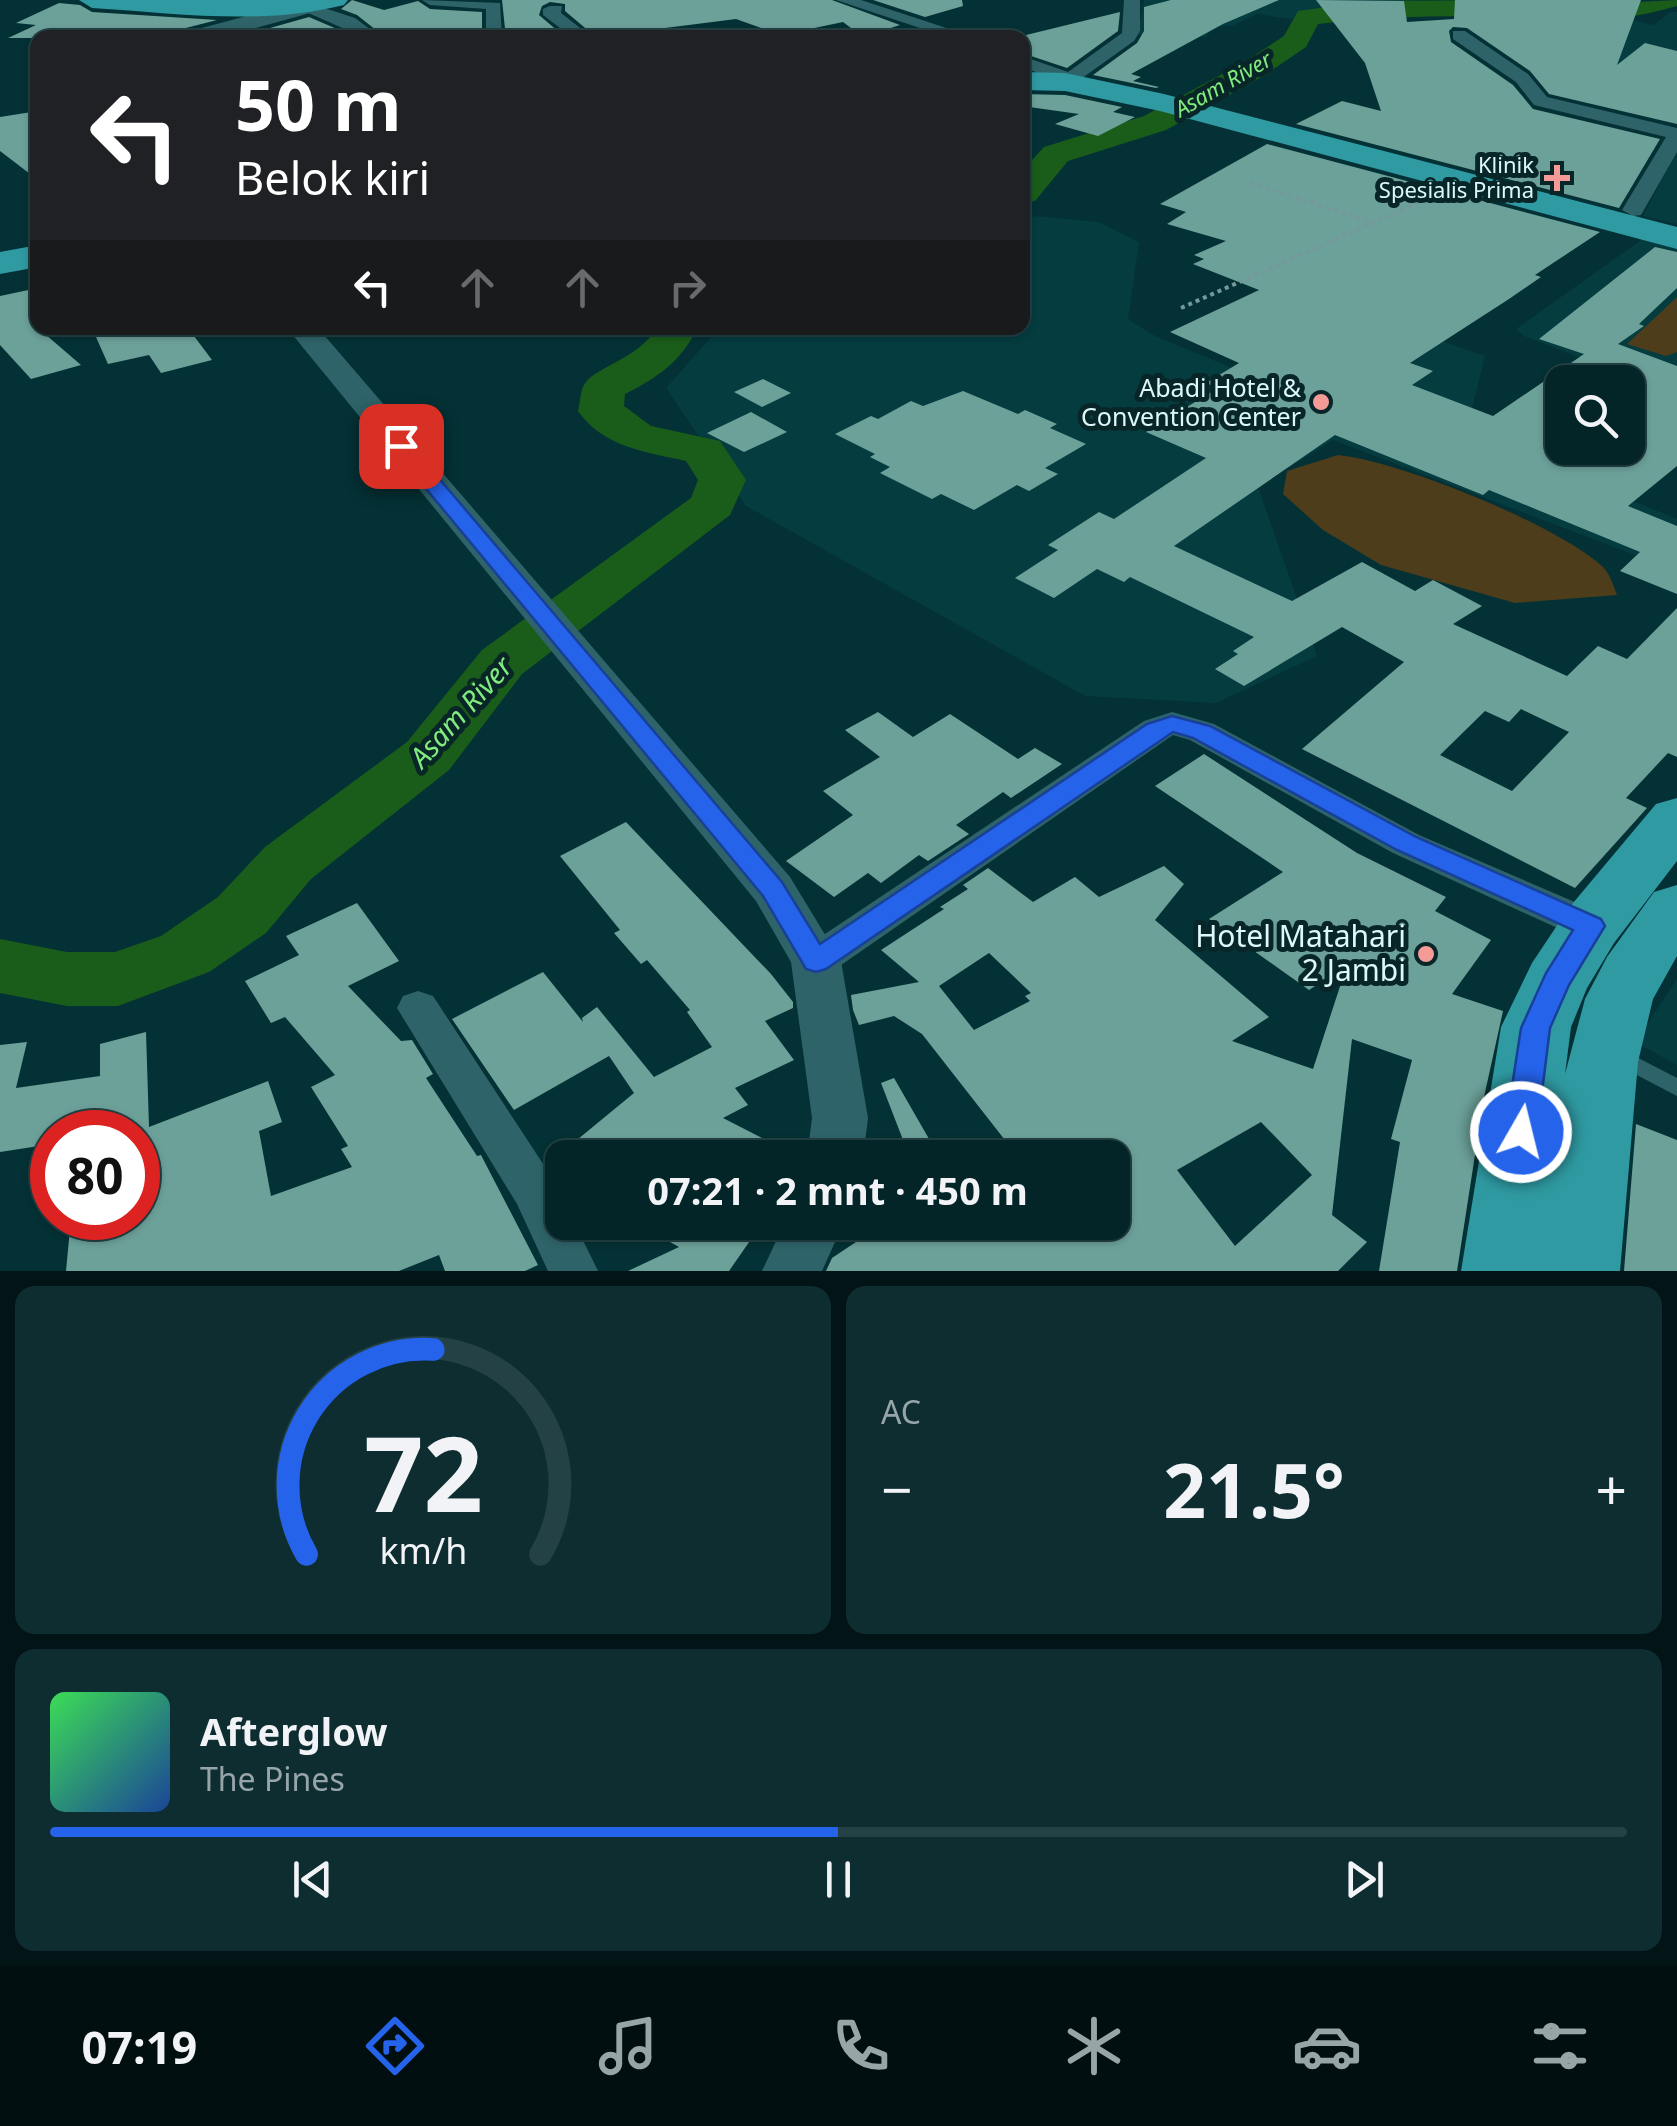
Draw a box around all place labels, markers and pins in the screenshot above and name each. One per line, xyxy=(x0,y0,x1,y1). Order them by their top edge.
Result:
place label: Klinik Spesialis Prima xyxy=(1379,149,1534,204)
marker: Klinik Spesialis Prima xyxy=(1544,165,1570,191)
place label: Abadi Hotel & Convention Center xyxy=(1081,370,1302,433)
marker: Abadi Hotel & Convention Center xyxy=(1310,391,1332,413)
pin xyxy=(359,404,444,489)
place label: Hotel Matahari 2 Jambi xyxy=(1195,915,1406,990)
marker: Hotel Matahari 2 Jambi xyxy=(1415,943,1437,965)

